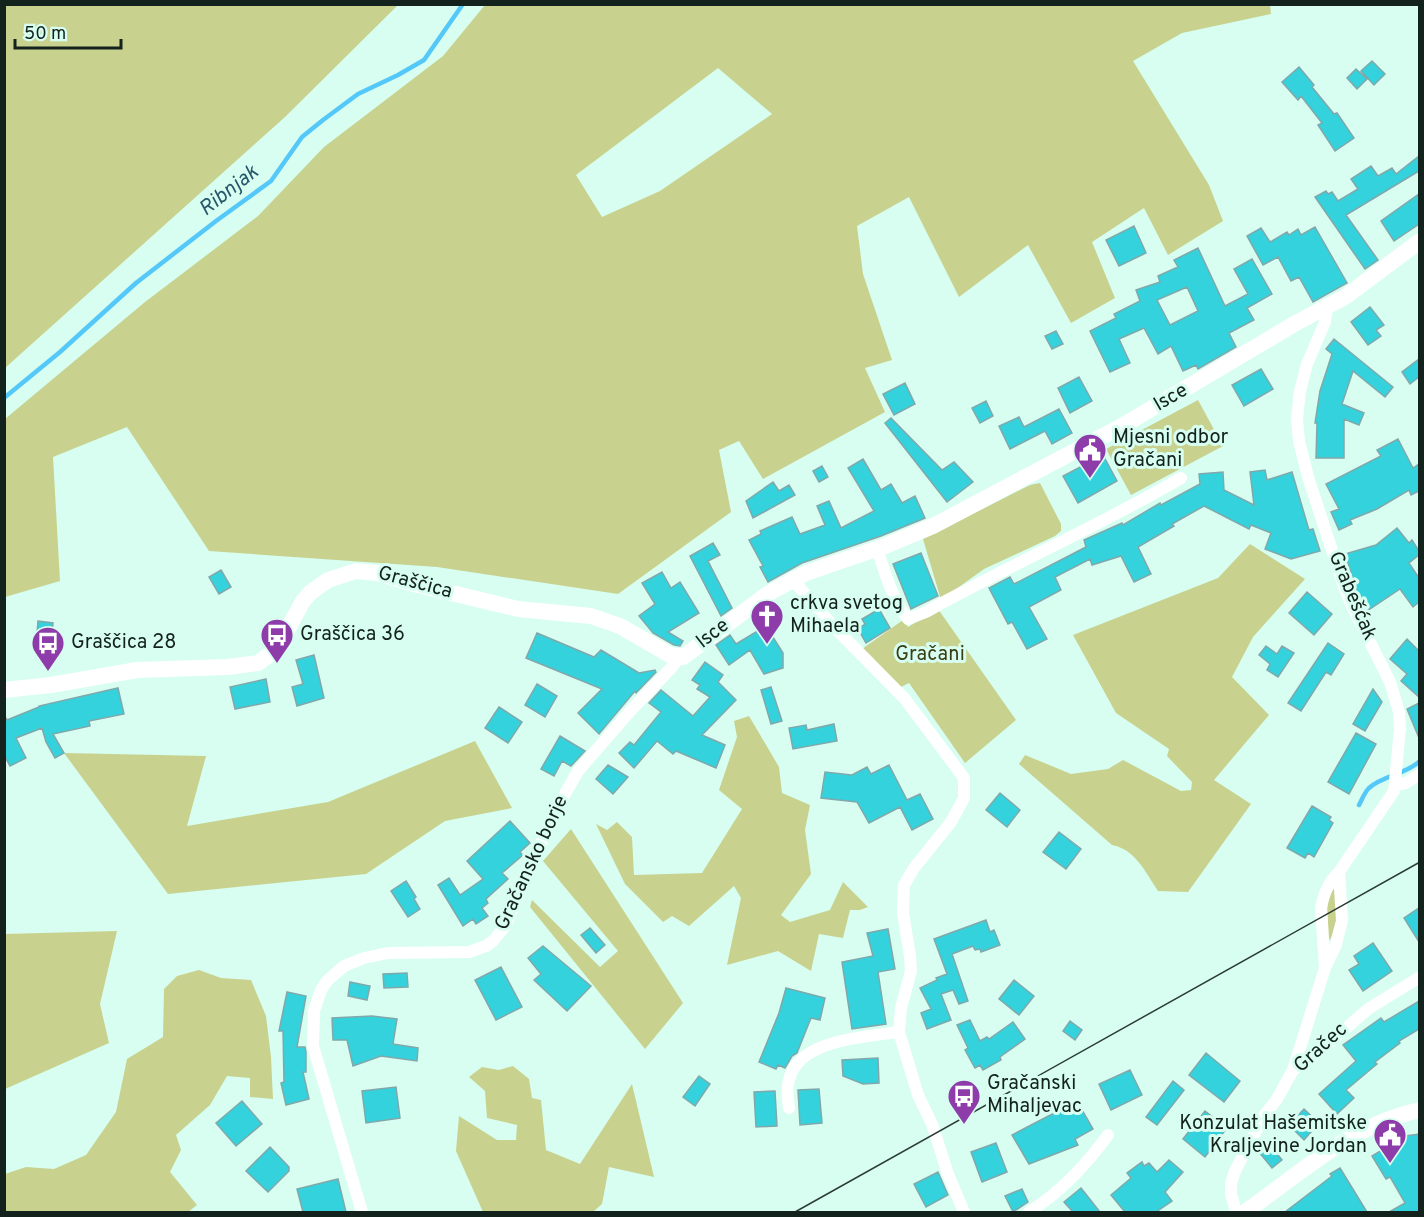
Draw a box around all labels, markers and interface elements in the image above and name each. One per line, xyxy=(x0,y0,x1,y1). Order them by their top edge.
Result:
scale bar xyxy=(15,12,122,50)
text: 50 m xyxy=(24,23,66,46)
water label: Ribnjak xyxy=(194,159,265,223)
street label: Isce xyxy=(1149,378,1193,418)
place label: Mjesni odbor Gračani xyxy=(1113,425,1228,474)
public building icon: Mjesni odbor Gračani xyxy=(1072,432,1108,479)
street label: Grabešćak xyxy=(1322,548,1382,644)
street label: Graščica xyxy=(375,561,455,605)
place label: crkva svetog Mihaela xyxy=(790,591,903,640)
church icon: crkva svetog Mihaela xyxy=(749,598,785,645)
street label: Isce xyxy=(691,613,735,655)
bus stop icon: Graščica 36 xyxy=(259,617,295,664)
place label: Graščica 36 xyxy=(300,622,405,648)
bus stop icon: Graščica 28 xyxy=(30,625,66,672)
place label: Graščica 28 xyxy=(71,630,176,656)
park label: Gračani xyxy=(895,642,965,668)
street label: Gračansko borje xyxy=(489,791,575,935)
street label: Gračec xyxy=(1289,1017,1353,1079)
place label: Gračanski Mihaljevac xyxy=(987,1071,1082,1120)
bus stop icon: Gračanski Mihaljevac xyxy=(946,1078,982,1125)
place label: Konzulat Hašemitske Kraljevine Jordan xyxy=(1179,1111,1367,1160)
public building icon: Konzulat Hašemitske Kraljevine Jordan xyxy=(1372,1117,1408,1164)

